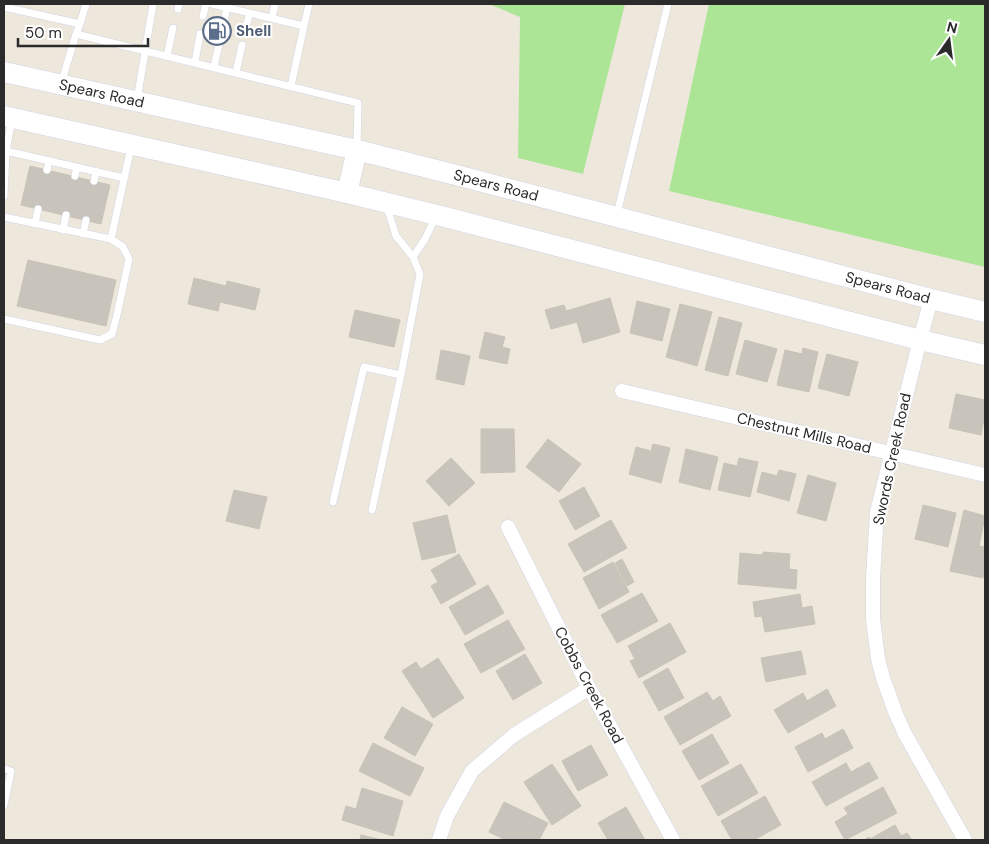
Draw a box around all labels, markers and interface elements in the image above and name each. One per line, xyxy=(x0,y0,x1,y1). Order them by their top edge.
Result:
scale bar xyxy=(18,15,148,47)
north arrow xyxy=(924,15,974,65)
fuel station icon: Shell xyxy=(202,16,232,46)
text: N xyxy=(945,17,959,37)
place label: Shell xyxy=(236,21,271,41)
text: 50 m xyxy=(25,23,62,43)
street label: Spears Road xyxy=(57,74,146,113)
street label: Spears Road xyxy=(452,165,541,206)
street label: Spears Road xyxy=(843,267,932,308)
street label: Swords Creek Road xyxy=(868,391,916,527)
street label: Chestnut Mills Road xyxy=(735,408,873,458)
street label: Cobbs Creek Road xyxy=(550,623,628,747)

